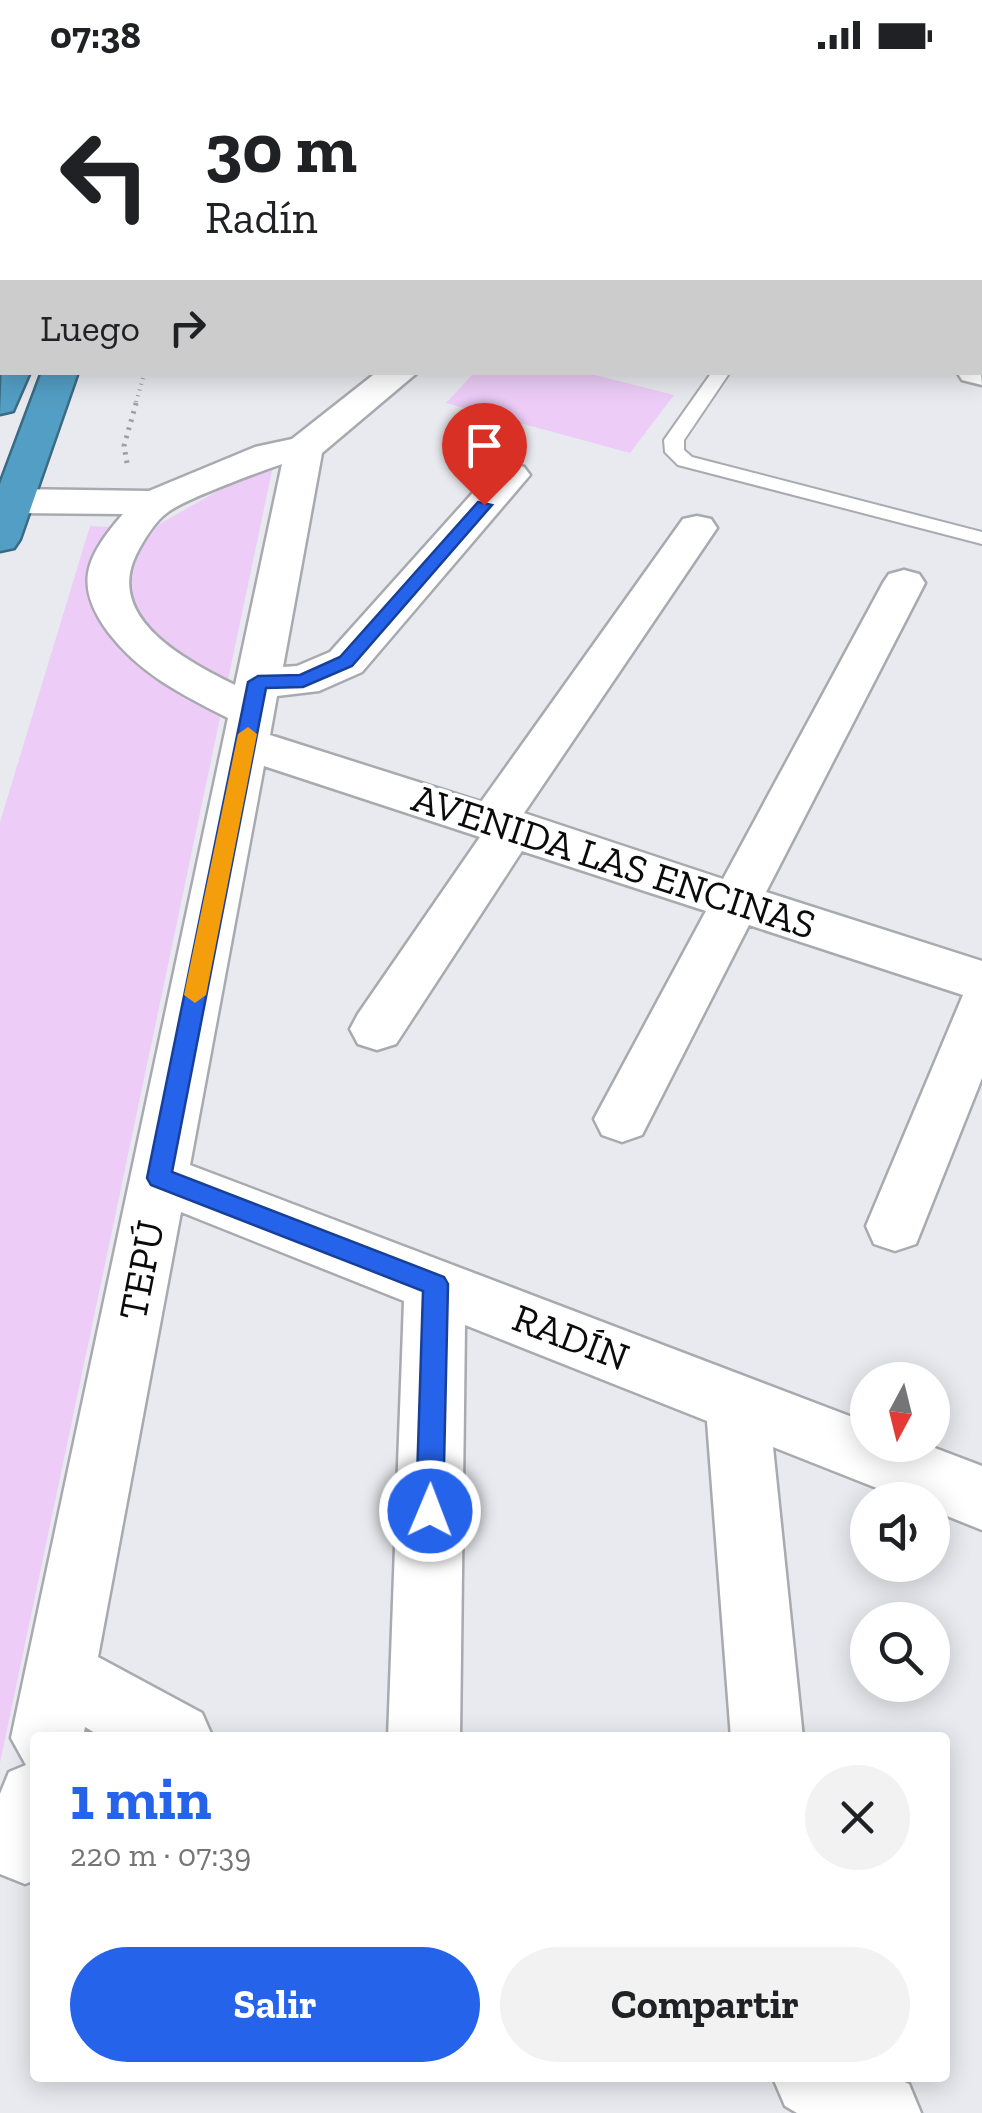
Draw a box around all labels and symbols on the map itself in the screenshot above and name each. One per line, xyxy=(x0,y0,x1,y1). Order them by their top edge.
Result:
pin xyxy=(442,403,527,506)
street label: AVENIDA LAS ENCINAS xyxy=(406,773,822,949)
street label: TEPÚ xyxy=(108,1216,174,1324)
street label: RADÍN xyxy=(506,1293,636,1381)
north arrow xyxy=(850,1362,950,1462)
position arrow xyxy=(378,1459,482,1563)

